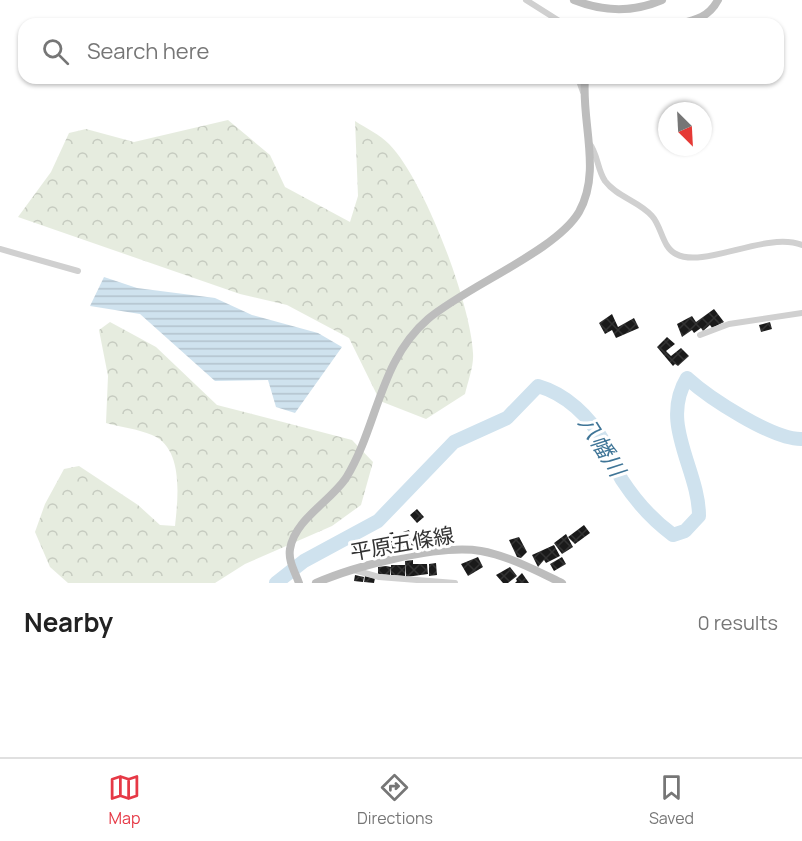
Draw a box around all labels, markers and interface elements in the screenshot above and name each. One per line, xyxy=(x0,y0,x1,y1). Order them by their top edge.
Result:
search box xyxy=(18,18,784,84)
icon: search xyxy=(39,35,72,68)
text: Search here xyxy=(87,36,209,66)
north arrow xyxy=(658,102,712,156)
water label: 八幡川 xyxy=(572,410,633,484)
street label: 平原五條線 xyxy=(348,520,456,566)
text: Nearby xyxy=(24,604,113,640)
text: 0 results xyxy=(698,609,778,636)
tab: Map xyxy=(108,771,141,829)
tab: Directions xyxy=(357,771,433,829)
tab: Saved xyxy=(649,771,694,829)

